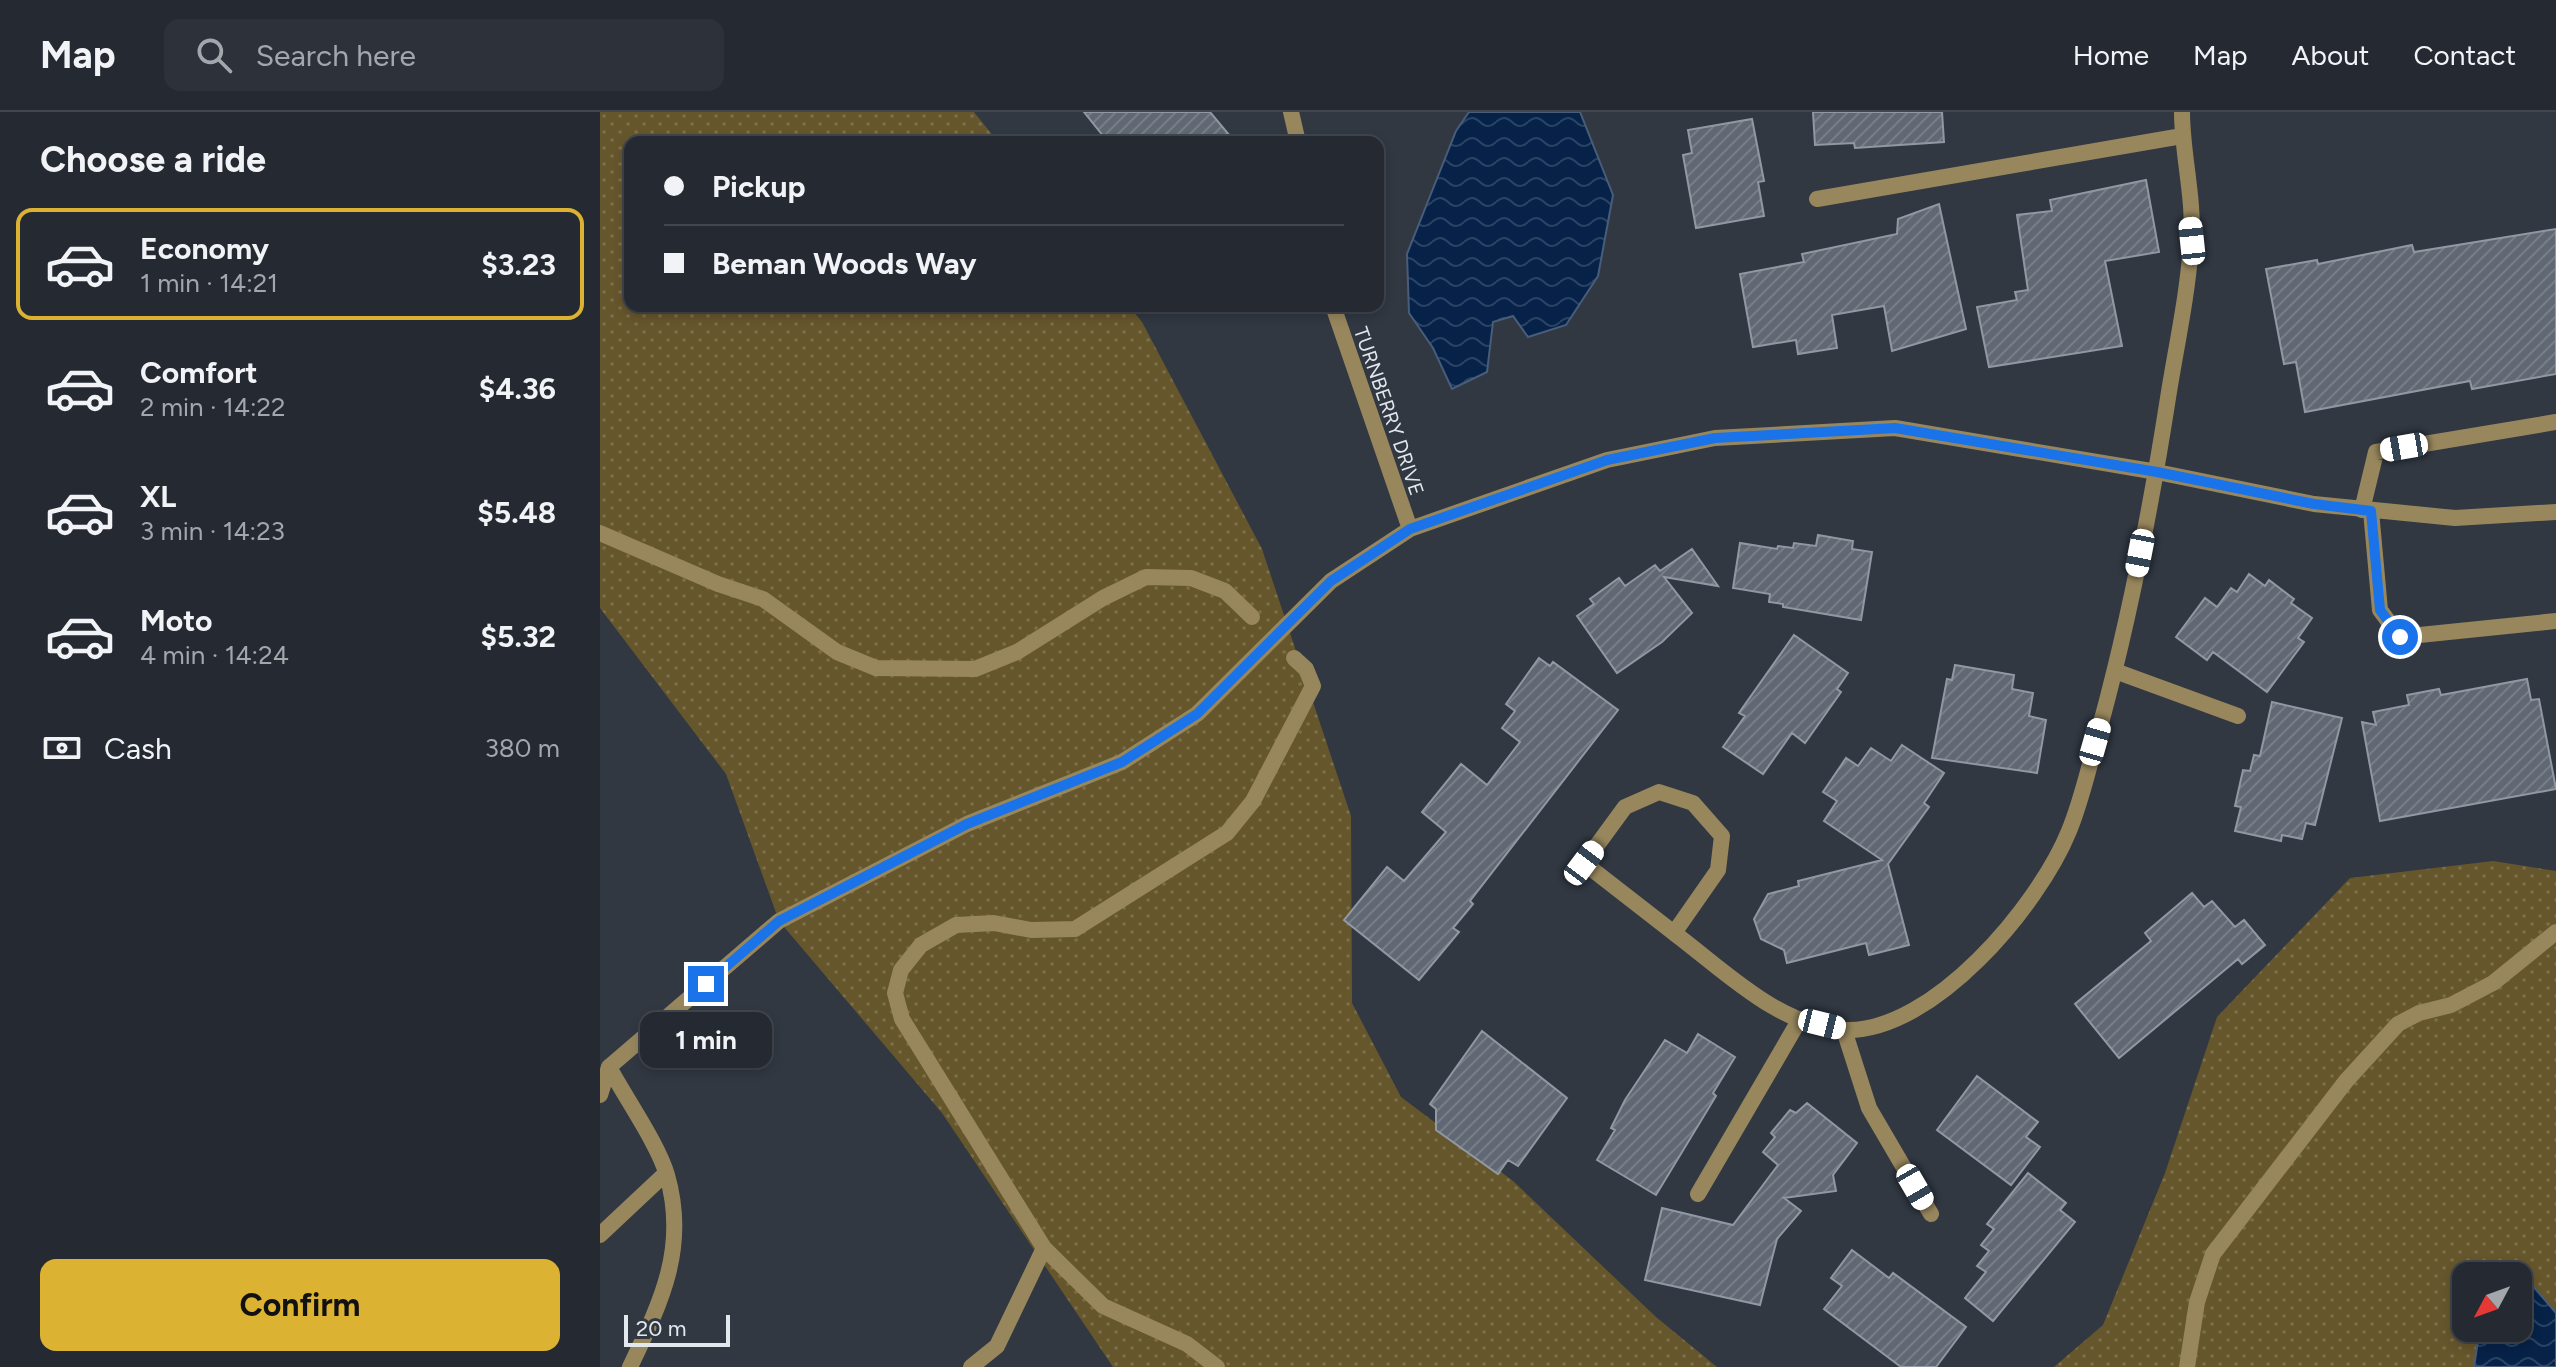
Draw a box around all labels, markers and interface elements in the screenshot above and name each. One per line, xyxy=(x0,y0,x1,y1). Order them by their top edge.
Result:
search box xyxy=(164,19,724,91)
text: Map xyxy=(40,32,116,78)
icon: search xyxy=(192,33,236,77)
text: Search here xyxy=(256,37,416,74)
text: Home xyxy=(2073,38,2149,72)
text: Map xyxy=(2193,38,2248,72)
text: About xyxy=(2292,38,2369,72)
text: Contact xyxy=(2413,38,2516,72)
text: Choose a ride xyxy=(40,138,266,181)
text: Pickup xyxy=(712,168,806,205)
car xyxy=(2178,216,2206,266)
icon: car xyxy=(44,228,116,300)
text: Economy xyxy=(140,230,269,267)
text: Beman Woods Way xyxy=(712,245,977,282)
text: $3.23 xyxy=(481,246,556,283)
text: 1 min · 14:21 xyxy=(140,267,278,299)
street label: TURNBERRY DRIVE xyxy=(1349,324,1429,498)
icon: car xyxy=(44,352,116,424)
text: Comfort xyxy=(140,354,258,391)
text: $4.36 xyxy=(479,370,556,407)
text: 2 min · 14:22 xyxy=(140,391,286,423)
car xyxy=(2378,431,2430,463)
icon: car xyxy=(44,476,116,548)
text: XL xyxy=(140,478,176,515)
text: $5.48 xyxy=(477,494,556,531)
text: 3 min · 14:23 xyxy=(140,515,285,547)
car xyxy=(2124,527,2156,579)
icon: car xyxy=(44,600,116,672)
text: Moto xyxy=(140,602,212,639)
text: $5.32 xyxy=(480,618,556,655)
route start xyxy=(2382,619,2418,655)
text: 4 min · 14:24 xyxy=(140,639,289,671)
car xyxy=(2077,716,2113,768)
icon: cash xyxy=(40,726,84,770)
text: Cash xyxy=(104,730,172,767)
text: 380 m xyxy=(485,732,560,764)
car xyxy=(1560,837,1608,889)
route end xyxy=(688,966,724,1002)
car xyxy=(1796,1007,1848,1041)
callout: 1 min xyxy=(640,1012,772,1068)
text: 1 min xyxy=(675,1024,737,1056)
car xyxy=(1893,1160,1937,1214)
button: Confirm xyxy=(40,1259,560,1351)
north arrow xyxy=(2452,1262,2532,1342)
map controls xyxy=(2452,1262,2532,1342)
scale bar xyxy=(624,1311,730,1347)
text: 20 m xyxy=(636,1315,687,1342)

